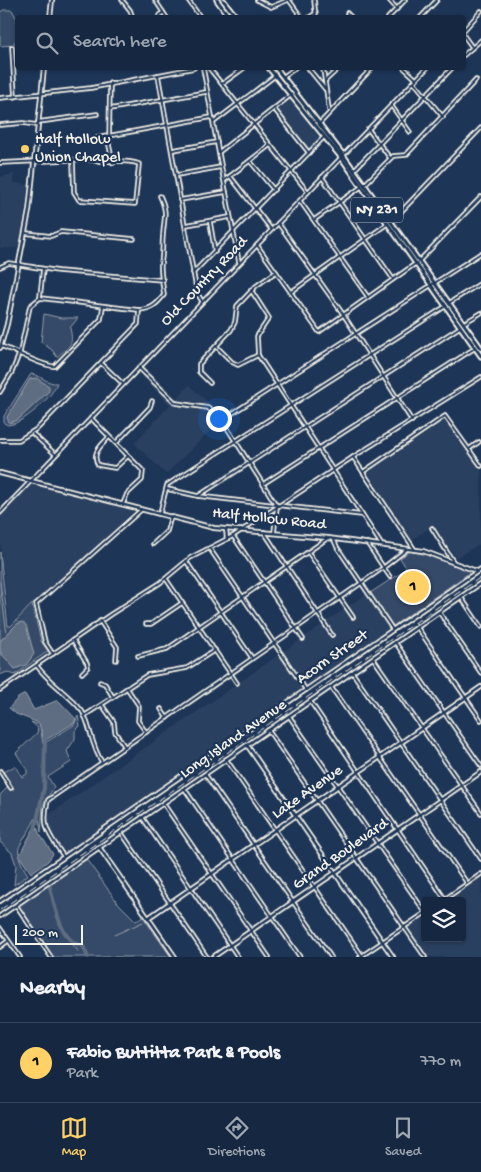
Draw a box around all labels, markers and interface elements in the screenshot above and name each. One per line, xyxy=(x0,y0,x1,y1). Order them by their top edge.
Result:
search box xyxy=(15,15,466,70)
icon: search xyxy=(33,29,61,57)
text: Search here xyxy=(73,31,167,54)
place label: Half Hollow Union Chapel xyxy=(35,131,121,168)
marker: Half Hollow Union Chapel xyxy=(19,143,31,155)
road number: NY 231 xyxy=(351,198,403,222)
street label: Old Country Road xyxy=(157,232,254,331)
your location xyxy=(206,406,232,432)
street label: Half Hollow Road xyxy=(211,505,328,536)
pin: 1 xyxy=(397,568,429,606)
street label: Acorn Street xyxy=(294,626,374,690)
street label: Long Island Avenue xyxy=(177,696,292,784)
street label: Lake Avenue xyxy=(269,761,348,824)
street label: Grand Boulevard xyxy=(290,814,394,895)
map controls xyxy=(421,897,466,942)
button: layers xyxy=(421,897,466,942)
scale bar xyxy=(15,922,82,945)
text: 200 m xyxy=(22,925,58,942)
text: Nearby xyxy=(20,977,85,1002)
text: Fabio Buttitta Park & Pools xyxy=(67,1042,280,1065)
text: 1 xyxy=(33,1053,39,1072)
text: 770 m xyxy=(420,1053,461,1072)
text: Park xyxy=(67,1065,98,1084)
tab: Map xyxy=(60,1114,88,1161)
tab: Directions xyxy=(208,1114,265,1161)
tab: Saved xyxy=(385,1114,421,1161)

